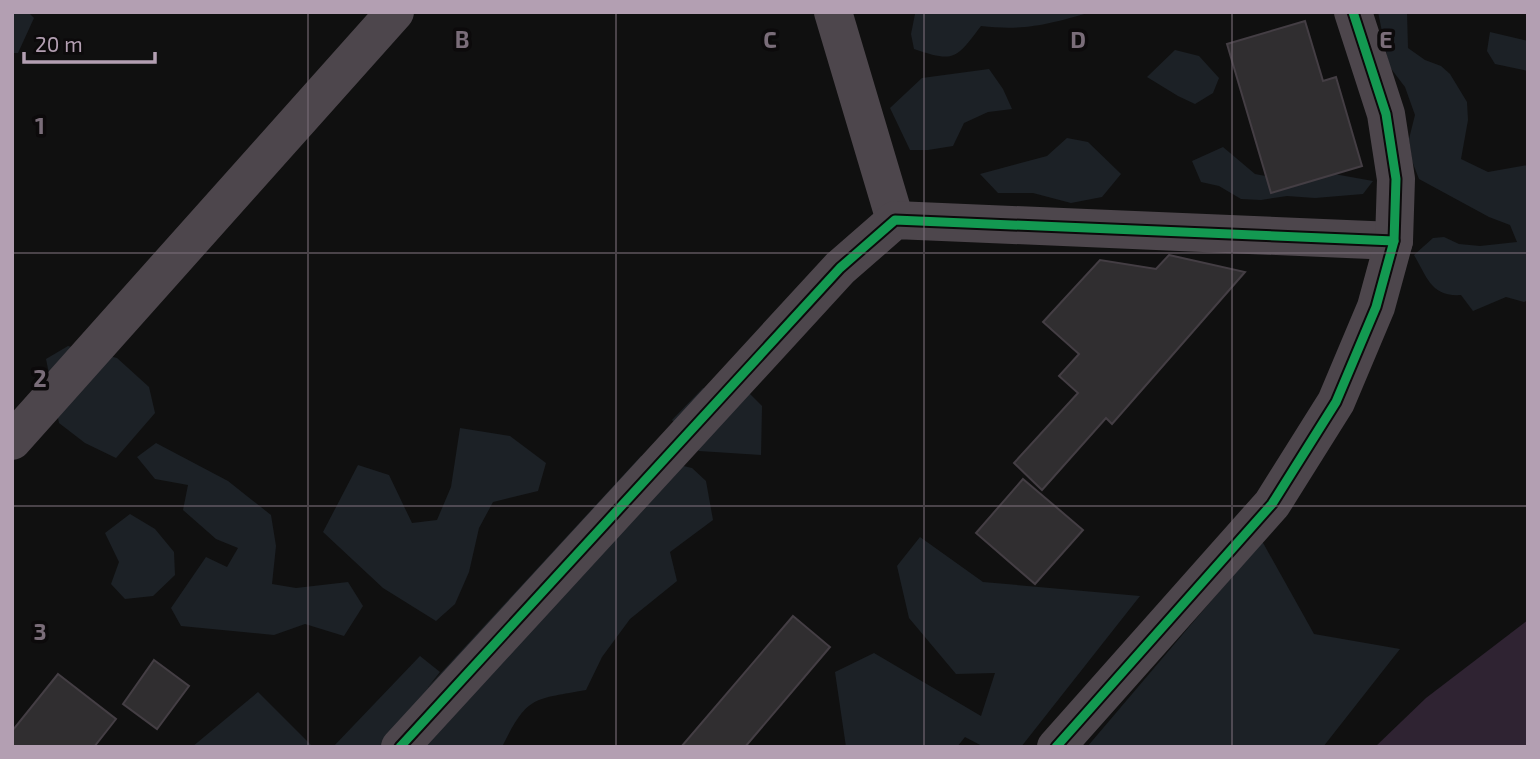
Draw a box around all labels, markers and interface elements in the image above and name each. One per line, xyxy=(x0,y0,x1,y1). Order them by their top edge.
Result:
scale bar xyxy=(24,21,156,65)
text: B xyxy=(455,25,469,53)
text: C xyxy=(763,25,777,53)
text: D xyxy=(1070,25,1086,53)
text: E xyxy=(1379,25,1393,53)
text: 20 m xyxy=(35,31,83,56)
text: 1 xyxy=(35,111,45,139)
text: 2 xyxy=(33,364,47,392)
text: 3 xyxy=(33,617,47,645)

